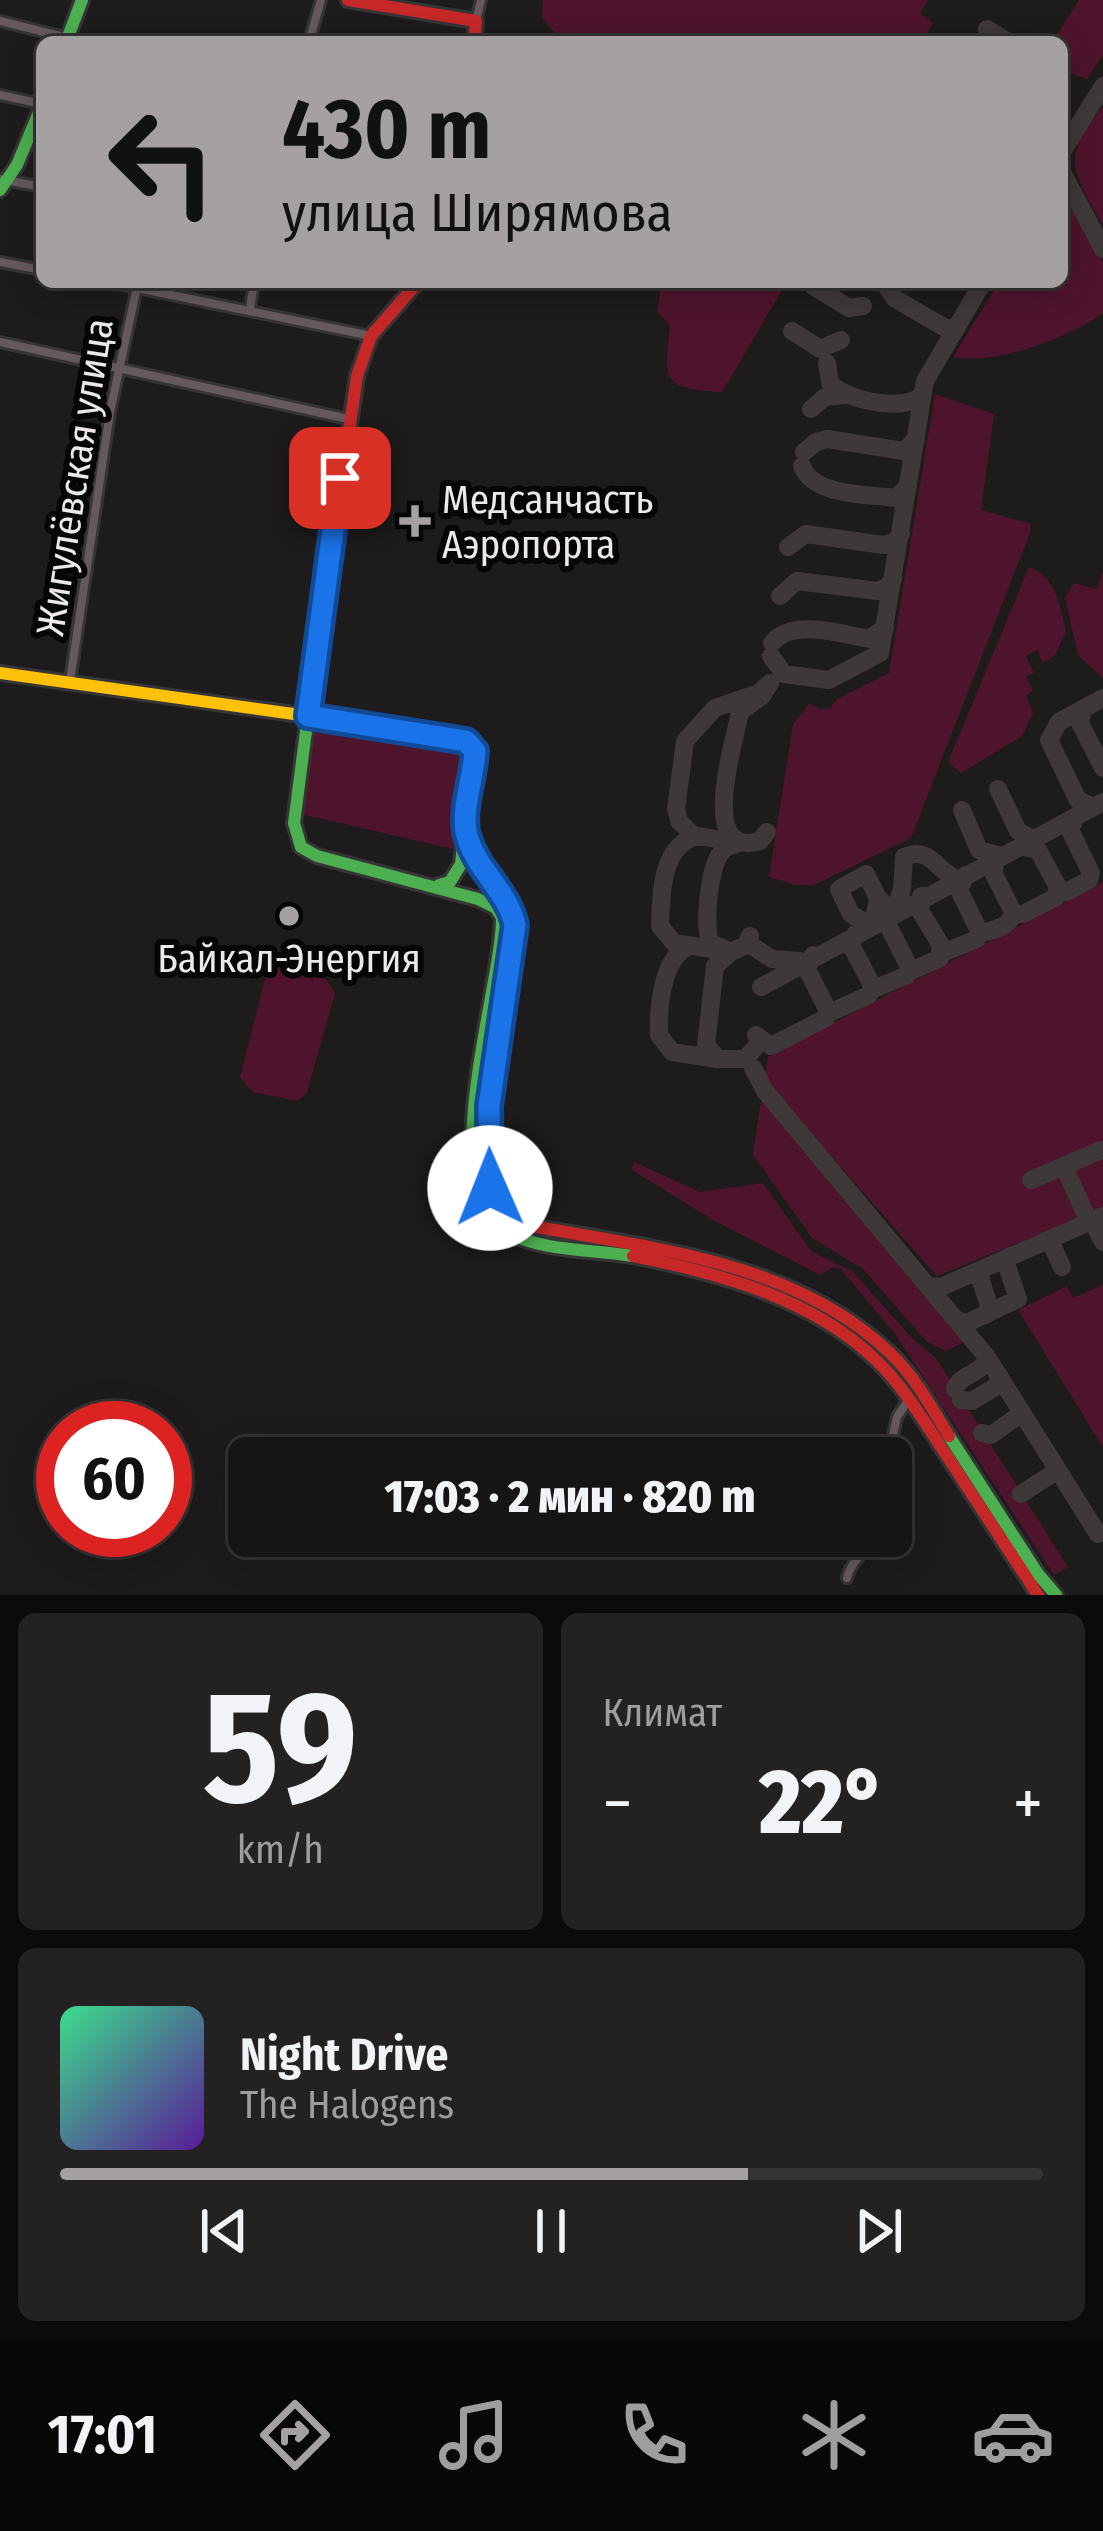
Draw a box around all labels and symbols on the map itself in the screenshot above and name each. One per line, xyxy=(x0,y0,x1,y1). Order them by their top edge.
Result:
street label: Жигулёвская улица xyxy=(27,315,123,639)
pin xyxy=(289,427,391,529)
place label: Медсанчасть Аэропорта xyxy=(442,477,653,568)
marker: Медсанчасть Аэропорта xyxy=(399,505,431,537)
marker: Байкал-Энергия xyxy=(276,903,302,929)
place label: Байкал-Энергия xyxy=(157,936,421,982)
position arrow xyxy=(427,1125,553,1251)
speed limit sign: 60 xyxy=(36,1401,192,1557)

